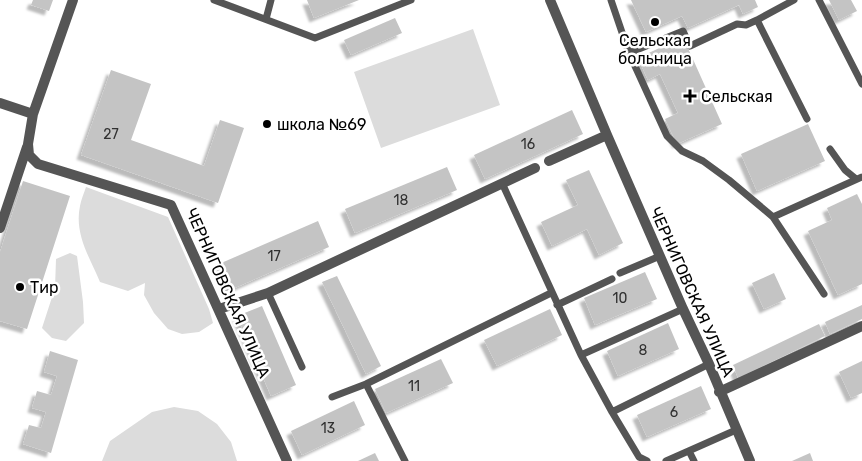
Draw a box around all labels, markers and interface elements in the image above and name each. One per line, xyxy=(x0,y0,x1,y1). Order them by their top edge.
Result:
marker: Сельская больница xyxy=(649,16,661,28)
place label: Сельская больница xyxy=(618,31,692,68)
place label: Сельская xyxy=(701,87,773,106)
marker: Сельская xyxy=(683,89,697,103)
place label: школа №69 xyxy=(277,115,367,134)
marker: школа №69 xyxy=(261,118,273,130)
house number: 27 xyxy=(103,126,119,143)
house number: 16 xyxy=(521,136,535,153)
house number: 18 xyxy=(394,192,409,209)
street label: ЧЕРНИГОВСКАЯ УЛИЦА xyxy=(646,204,738,380)
street label: ЧЕРНИГОВСКАЯ УЛИЦА xyxy=(182,205,274,381)
house number: 17 xyxy=(267,248,281,265)
place label: Тир xyxy=(30,278,59,297)
marker: Тир xyxy=(14,281,26,293)
house number: 10 xyxy=(613,290,628,307)
house number: 8 xyxy=(639,342,648,359)
house number: 11 xyxy=(408,378,420,395)
house number: 6 xyxy=(670,404,678,421)
house number: 13 xyxy=(321,420,335,437)

